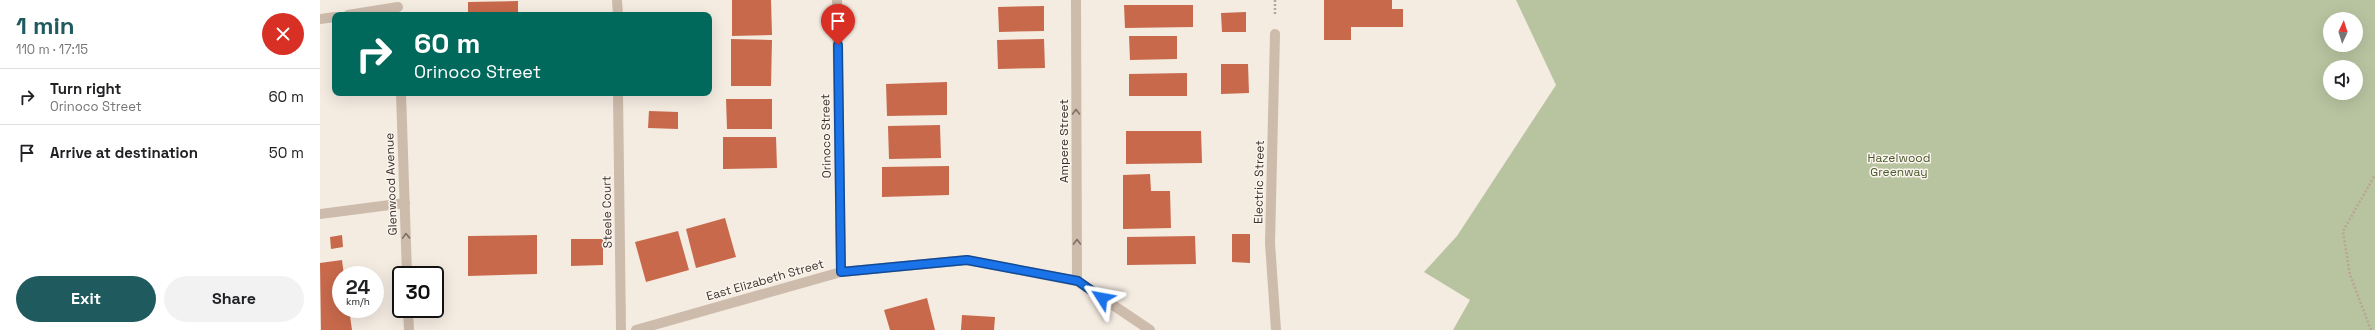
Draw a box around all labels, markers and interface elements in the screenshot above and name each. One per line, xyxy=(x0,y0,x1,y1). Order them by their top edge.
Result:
pin xyxy=(821,4,855,45)
text: 1 min xyxy=(16,10,75,41)
icon: arrive xyxy=(827,10,849,32)
north arrow xyxy=(2323,12,2363,52)
map controls xyxy=(2323,12,2363,100)
button: close xyxy=(262,13,304,55)
text: 60 m xyxy=(414,25,480,61)
icon: right xyxy=(348,28,400,80)
text: 110 m · 17:15 xyxy=(16,41,88,58)
text: Orinoco Street xyxy=(414,60,541,83)
button: sound xyxy=(2323,60,2363,100)
text: Turn right xyxy=(50,79,121,98)
icon: right xyxy=(16,86,38,108)
text: 60 m xyxy=(268,87,304,106)
street label: Orinoco Street xyxy=(817,94,835,178)
text: Orinoco Street xyxy=(50,98,142,115)
street label: Ampere Street xyxy=(1056,99,1072,183)
one-way arrow xyxy=(1072,109,1080,115)
street label: Glenwood Avenue xyxy=(381,132,401,236)
street label: Electric Street xyxy=(1250,140,1268,224)
icon: arrive xyxy=(16,142,38,164)
text: Arrive at destination xyxy=(50,143,198,162)
text: 50 m xyxy=(269,143,304,162)
park label: Hazelwood Greenway xyxy=(1868,150,1930,180)
street label: Steele Court xyxy=(598,176,616,248)
one-way arrow xyxy=(402,233,410,239)
one-way arrow xyxy=(1073,239,1081,245)
street label: East Elizabeth Street xyxy=(704,256,826,304)
speed limit sign: 30 xyxy=(392,266,444,318)
text: 24 xyxy=(346,274,370,300)
button: Exit xyxy=(16,276,156,322)
button: Share xyxy=(164,276,304,322)
position arrow xyxy=(1081,277,1123,319)
text: km/h xyxy=(346,295,370,308)

